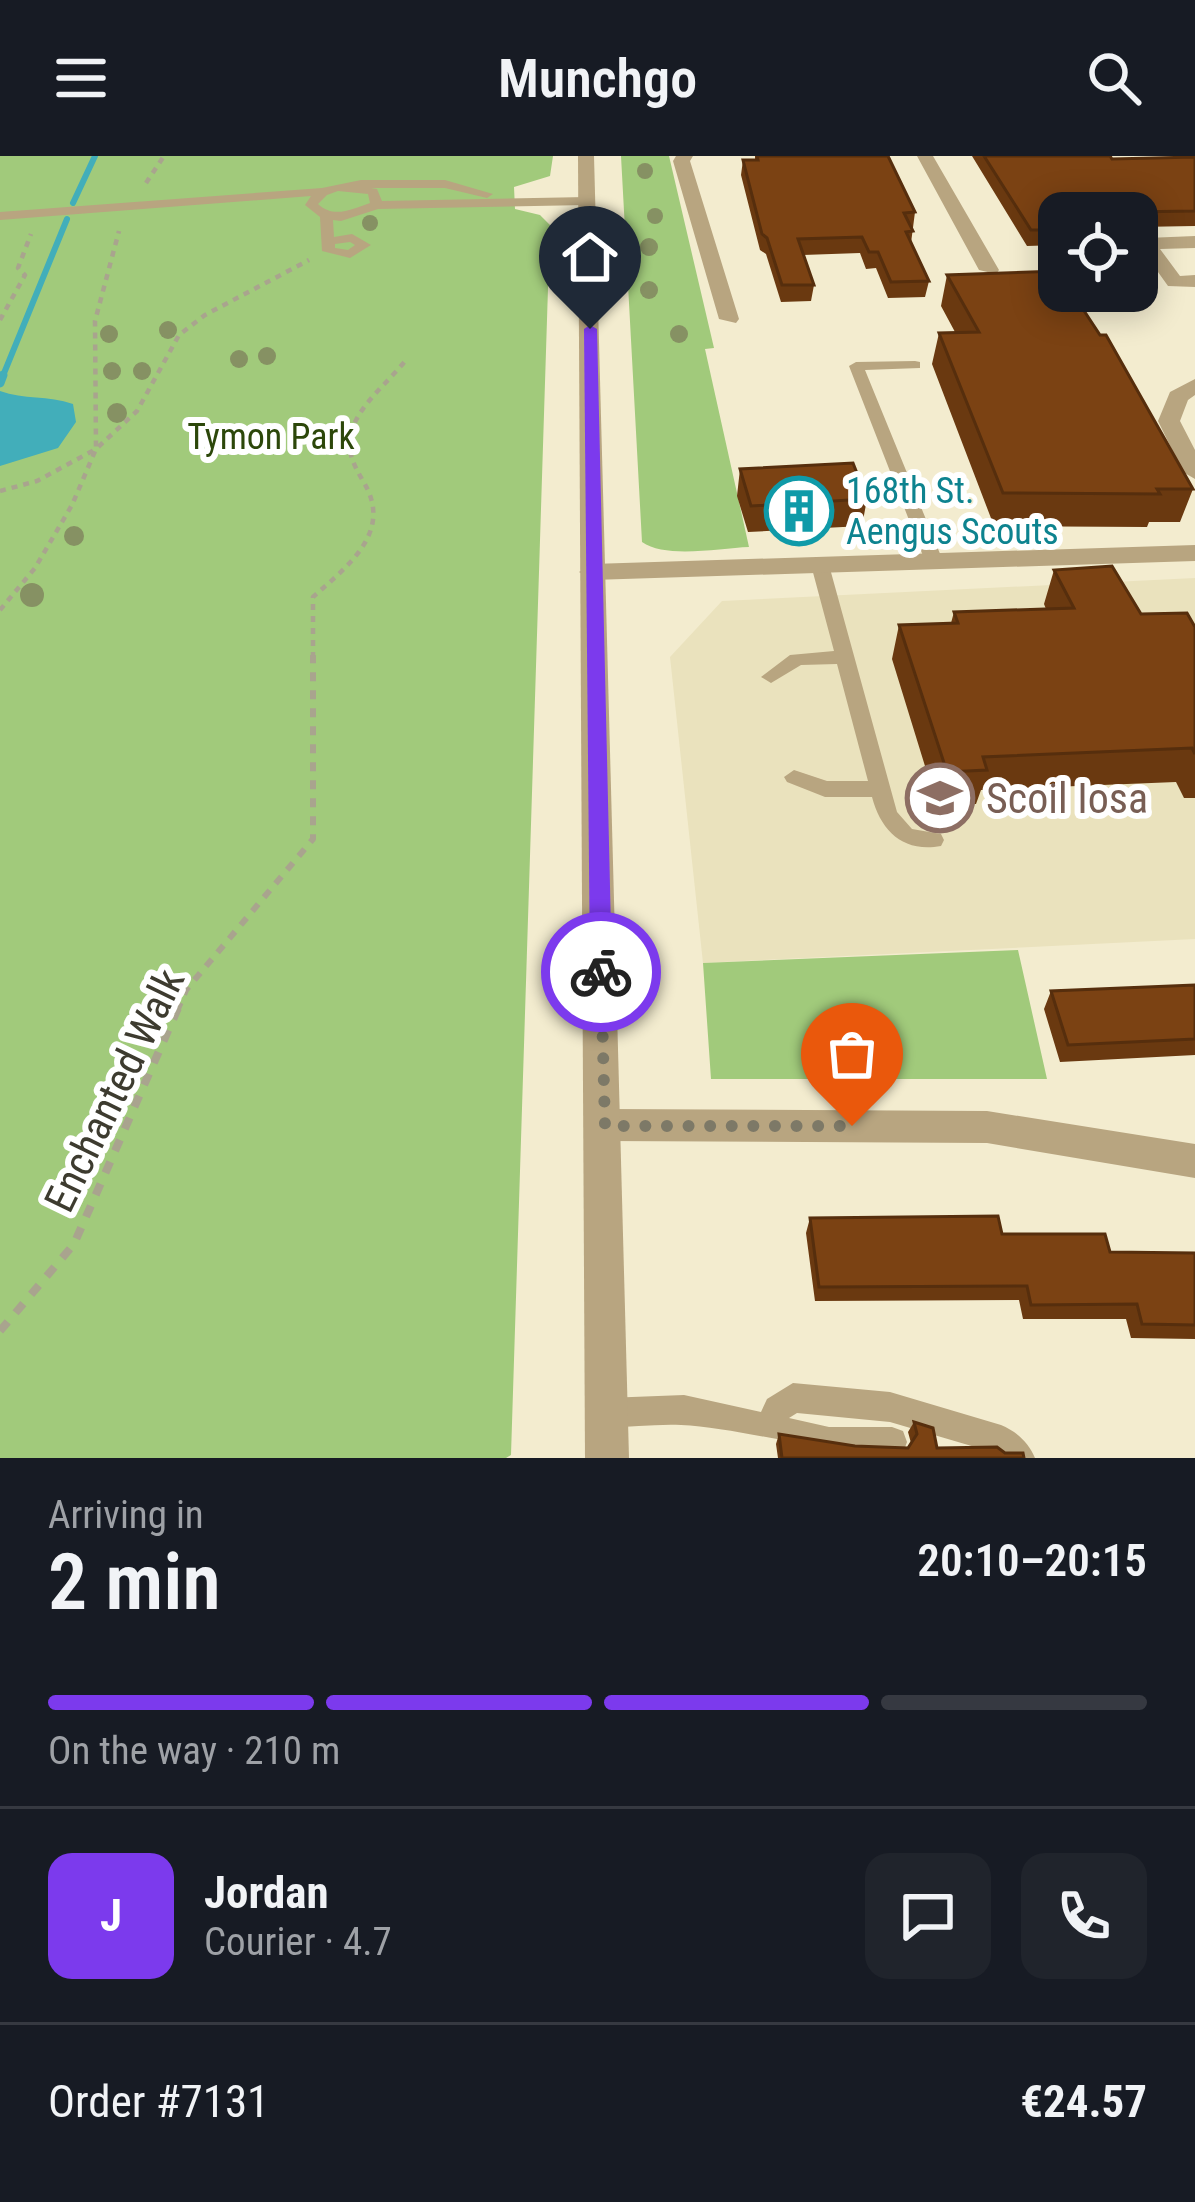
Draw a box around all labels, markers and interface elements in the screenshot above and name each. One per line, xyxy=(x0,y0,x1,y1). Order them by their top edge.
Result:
icon: menu xyxy=(48,45,114,111)
icon: search xyxy=(1081,45,1147,111)
text: Munchgo xyxy=(498,47,697,110)
map controls xyxy=(1038,192,1158,312)
button: locate xyxy=(1038,192,1158,312)
pin xyxy=(539,206,641,329)
icon: home xyxy=(557,224,623,290)
park label: Tymon Park xyxy=(187,416,355,458)
place label: 168th St. Aengus Scouts xyxy=(846,470,1059,553)
building icon: 168th St. Aengus Scouts xyxy=(764,476,834,546)
school or university icon: Scoil Iosa xyxy=(905,763,975,833)
place label: Scoil Iosa xyxy=(986,774,1148,823)
courier xyxy=(541,912,661,1032)
icon: bike xyxy=(568,939,634,1005)
street label: Enchanted Walk xyxy=(35,961,194,1220)
pin xyxy=(801,1003,903,1126)
icon: bag xyxy=(819,1021,885,1087)
text: Arriving in xyxy=(48,1492,204,1538)
text: 20:10–20:15 xyxy=(917,1534,1147,1587)
text: 2 min xyxy=(48,1537,221,1628)
text: On the way · 210 m xyxy=(48,1728,340,1774)
button: chat xyxy=(865,1853,991,1979)
button: phone xyxy=(1021,1853,1147,1979)
text: Jordan xyxy=(204,1866,329,1919)
text: J xyxy=(100,1889,122,1942)
text: Courier · 4.7 xyxy=(204,1919,392,1965)
text: Order #7131 xyxy=(48,2075,269,2128)
text: €24.57 xyxy=(1020,2075,1147,2128)

